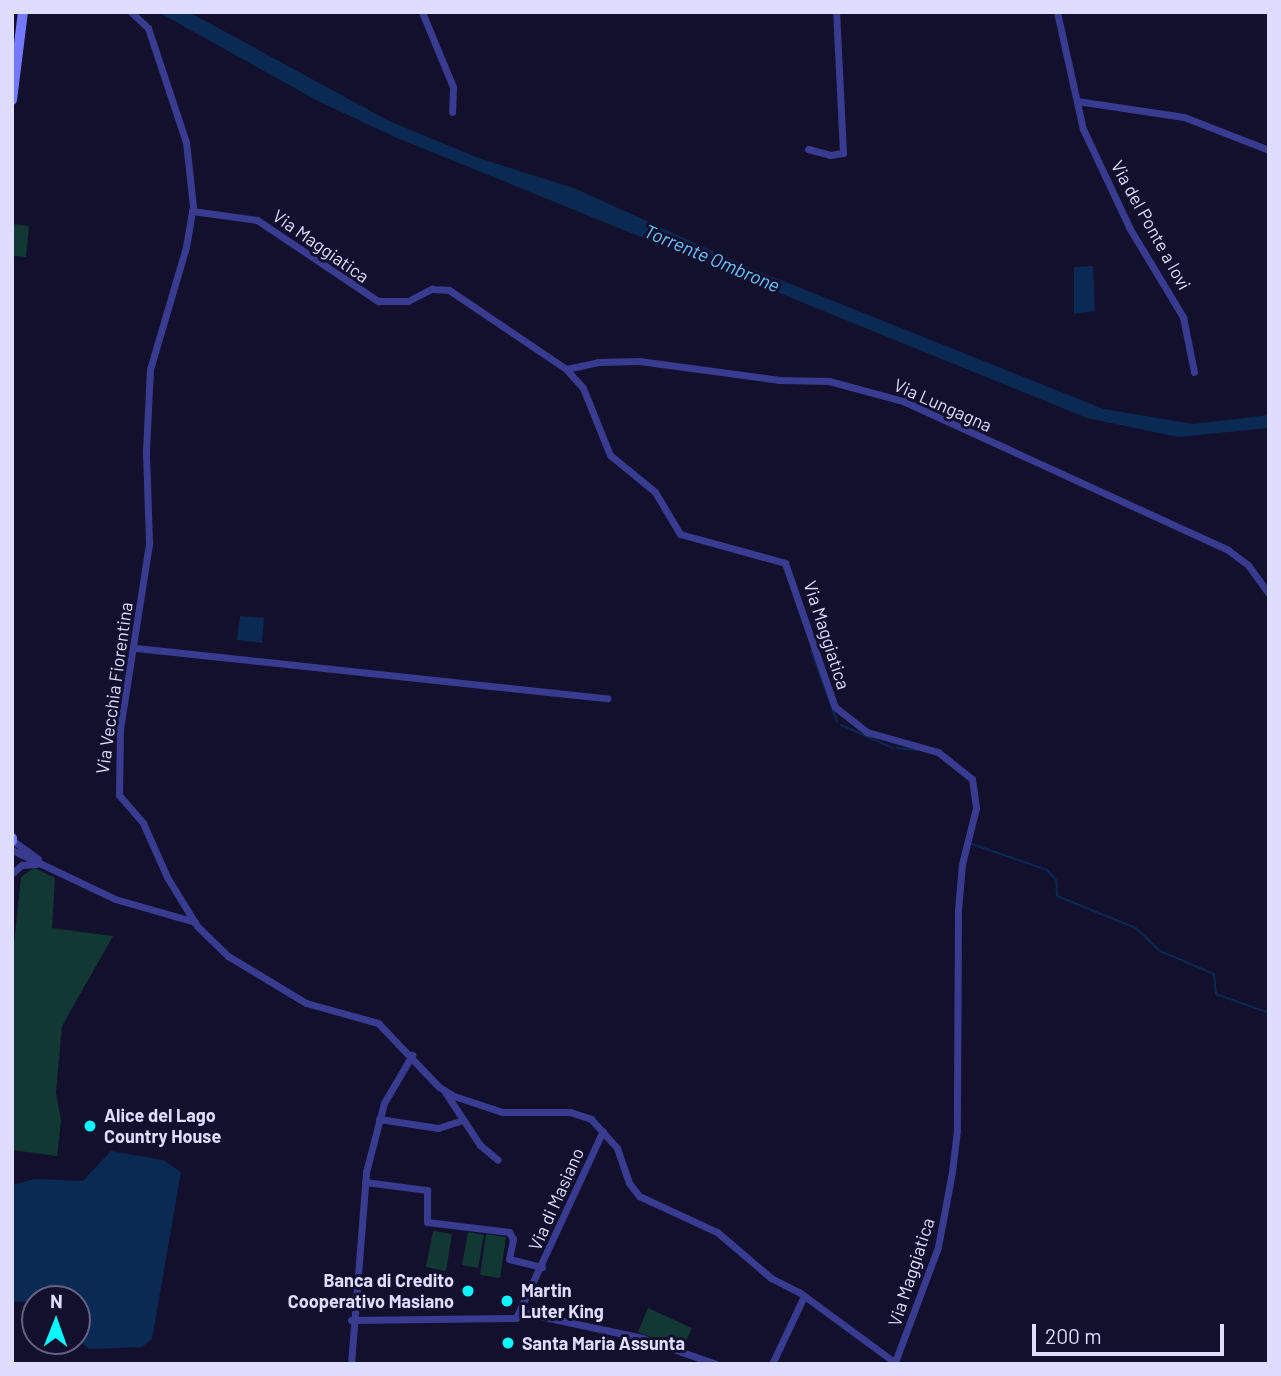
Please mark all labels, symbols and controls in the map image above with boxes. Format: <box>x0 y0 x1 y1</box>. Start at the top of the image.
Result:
street label: Via del Ponte a Iovi <box>1107 157 1195 293</box>
street label: Via Maggiatica <box>269 205 373 287</box>
water label: Torrente Ombrone <box>641 219 783 297</box>
street label: Via Lungagna <box>891 374 995 436</box>
street label: Via Maggiatica <box>799 578 855 692</box>
street label: Via Vecchia Fiorentina <box>91 601 137 775</box>
place label: Alice del Lago Country House <box>104 1105 221 1148</box>
marker: Alice del Lago Country House <box>82 1118 98 1134</box>
street label: Via di Masiano <box>524 1144 588 1254</box>
street label: Via Maggiatica <box>883 1215 939 1329</box>
place label: Banca di Credito Cooperativo Masiano <box>288 1270 454 1312</box>
place label: Martin Luter King <box>521 1280 604 1322</box>
marker: Banca di Credito Cooperativo Masiano <box>460 1283 476 1299</box>
north arrow <box>21 1285 91 1355</box>
text: N <box>50 1289 63 1312</box>
marker: Martin Luter King <box>499 1293 515 1309</box>
scale bar <box>1036 1310 1228 1354</box>
text: 200 m <box>1045 1323 1102 1348</box>
place label: Santa Maria Assunta <box>522 1332 685 1354</box>
marker: Santa Maria Assunta <box>500 1335 516 1351</box>

